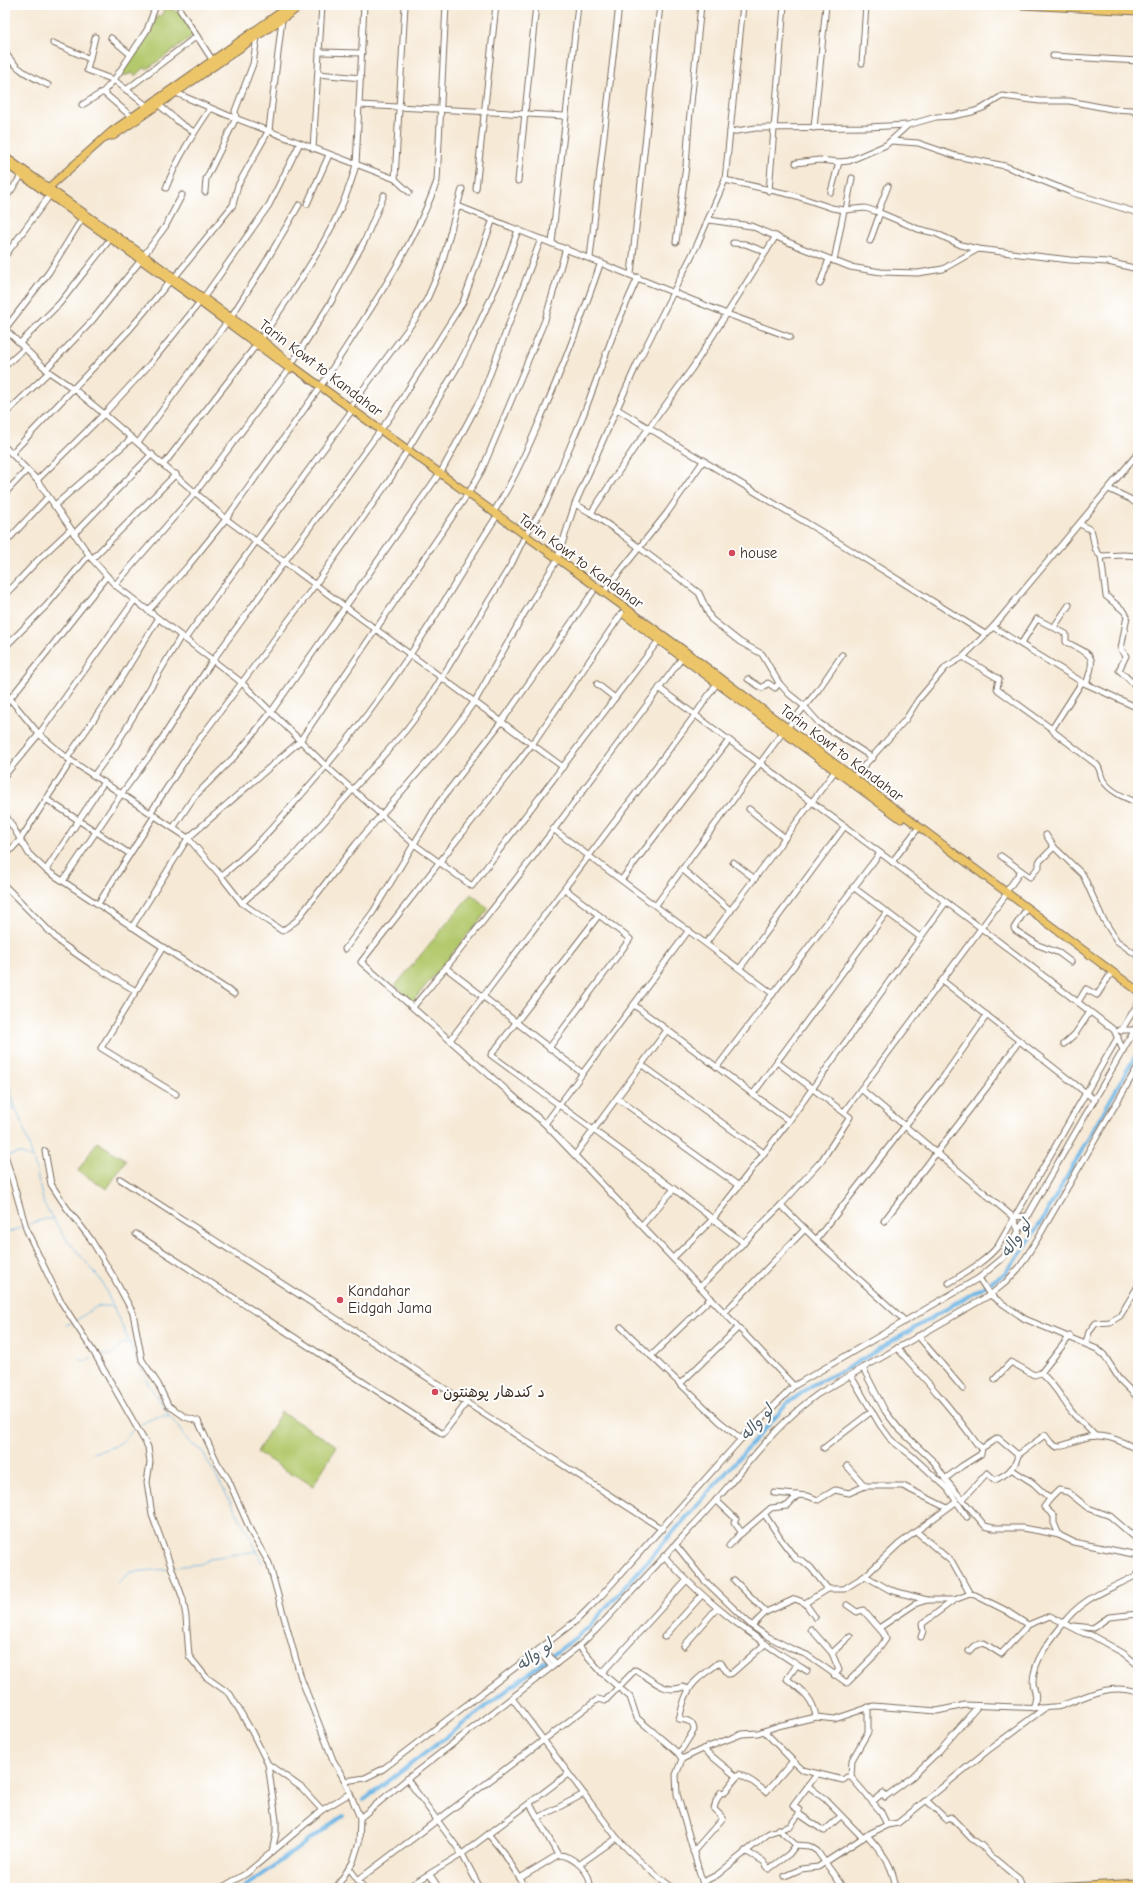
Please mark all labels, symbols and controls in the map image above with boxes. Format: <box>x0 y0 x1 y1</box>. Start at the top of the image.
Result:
street label: Tarin Kowt to Kandahar <box>256 316 386 420</box>
street label: Tarin Kowt to Kandahar <box>515 510 647 612</box>
place label: house <box>740 544 778 562</box>
marker: house <box>727 548 737 558</box>
street label: Tarin Kowt to Kandahar <box>777 701 907 805</box>
water label: لو واله <box>997 1214 1037 1261</box>
place label: Kandahar Eidgah Jama <box>348 1282 432 1317</box>
marker: Kandahar Eidgah Jama <box>335 1295 345 1305</box>
place label: د کندهار پوهنتون <box>443 1383 545 1402</box>
marker: د کندهار پوهنتون <box>430 1387 440 1397</box>
water label: لو واله <box>736 1399 780 1445</box>
water label: لو واله <box>513 1634 559 1675</box>

